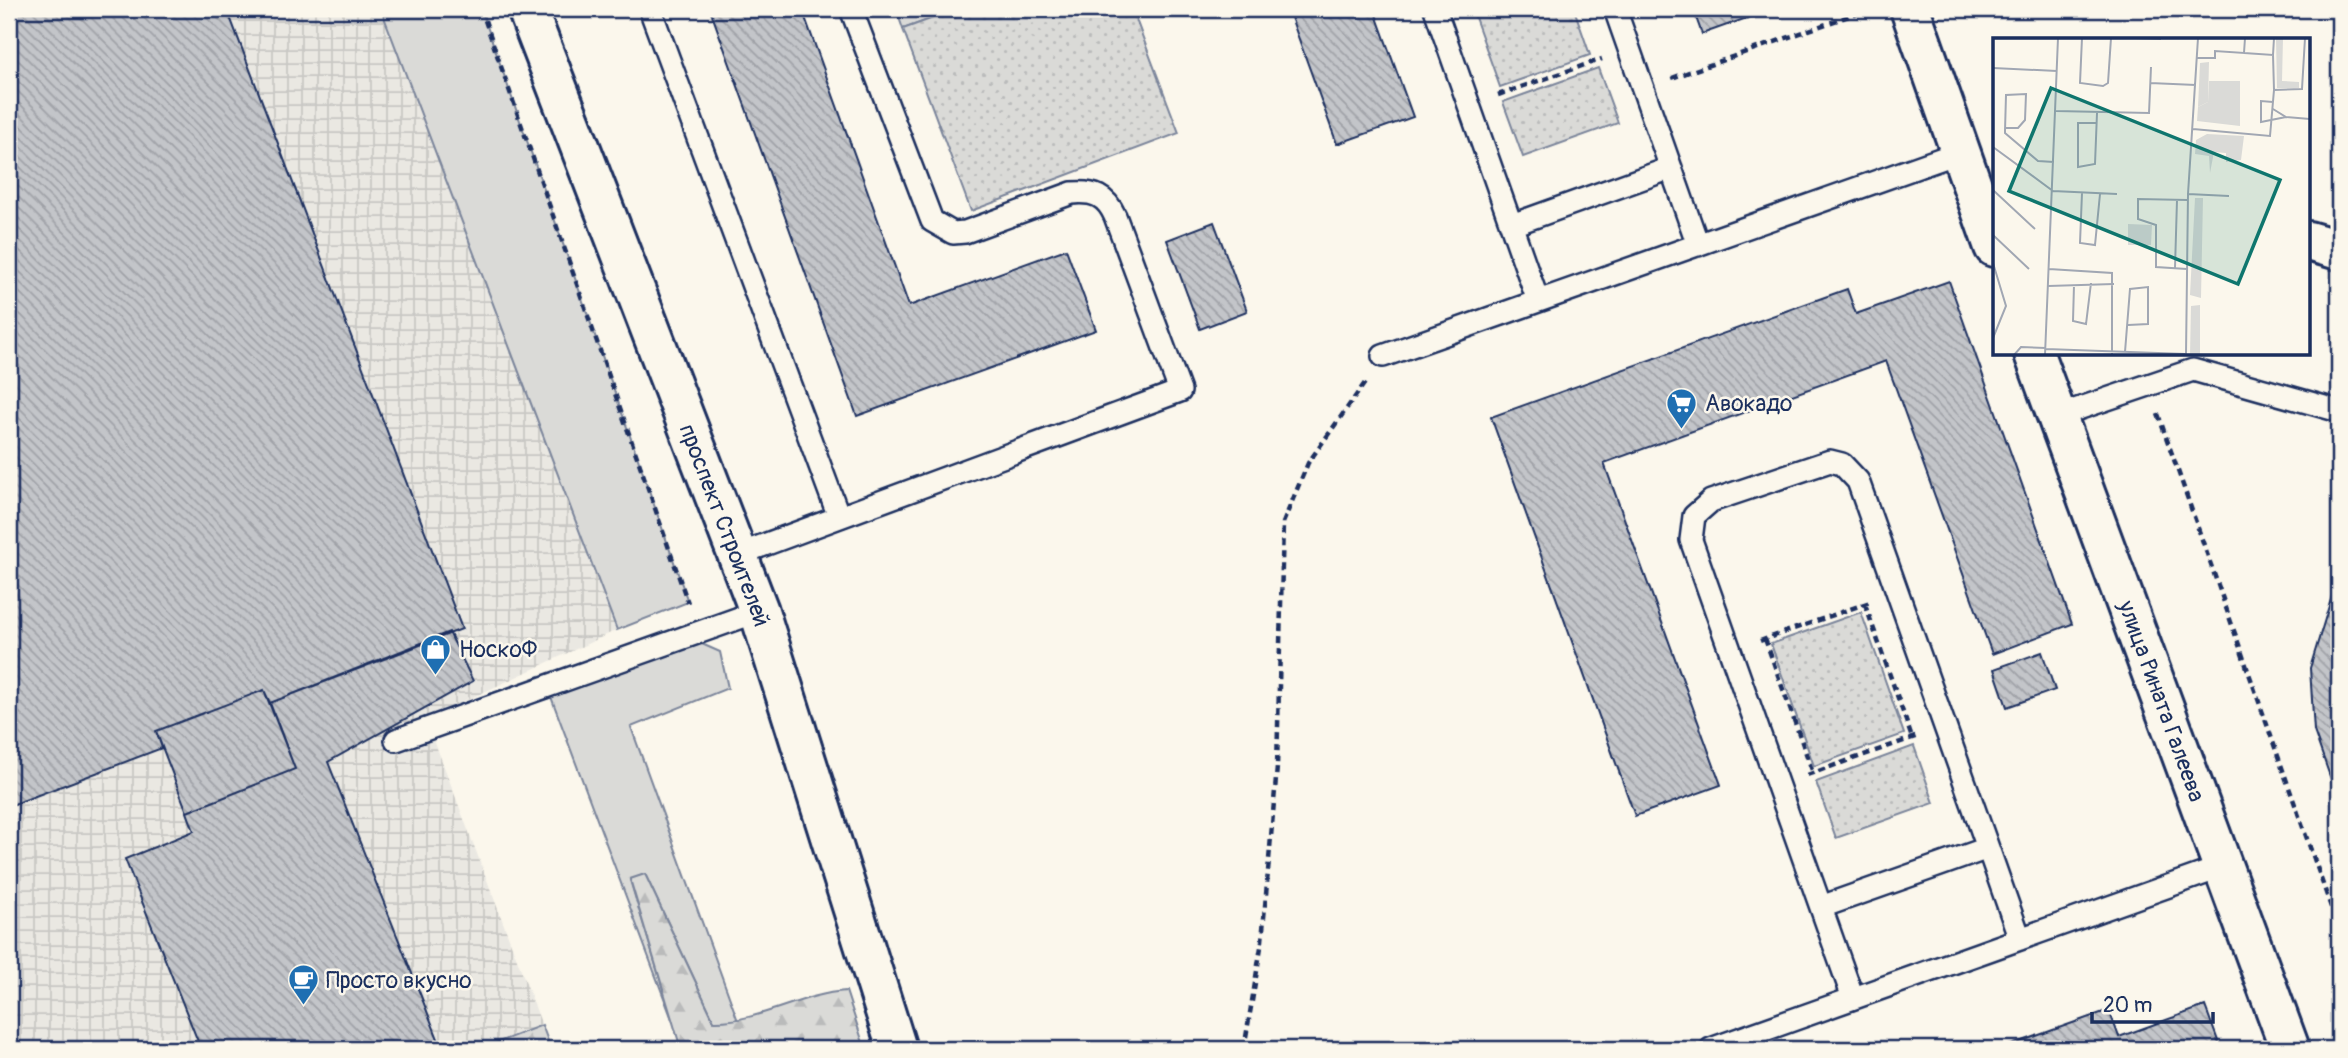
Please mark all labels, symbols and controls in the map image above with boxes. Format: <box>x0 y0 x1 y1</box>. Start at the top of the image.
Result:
inset map <box>1993 38 2310 355</box>
supermarket icon: Авокадо <box>1665 386 1699 430</box>
place label: Авокадо <box>1705 389 1792 418</box>
street label: проспект Строителей <box>673 420 777 631</box>
street label: улица Рината Галеева <box>2111 596 2211 806</box>
shop icon: НоскоФ <box>419 632 453 676</box>
place label: НоскоФ <box>459 635 538 664</box>
cafe icon: Просто вкусно <box>286 963 320 1007</box>
place label: Просто вкусно <box>326 966 472 995</box>
scale bar <box>2092 981 2213 1025</box>
text: 20 m <box>2103 992 2152 1019</box>

